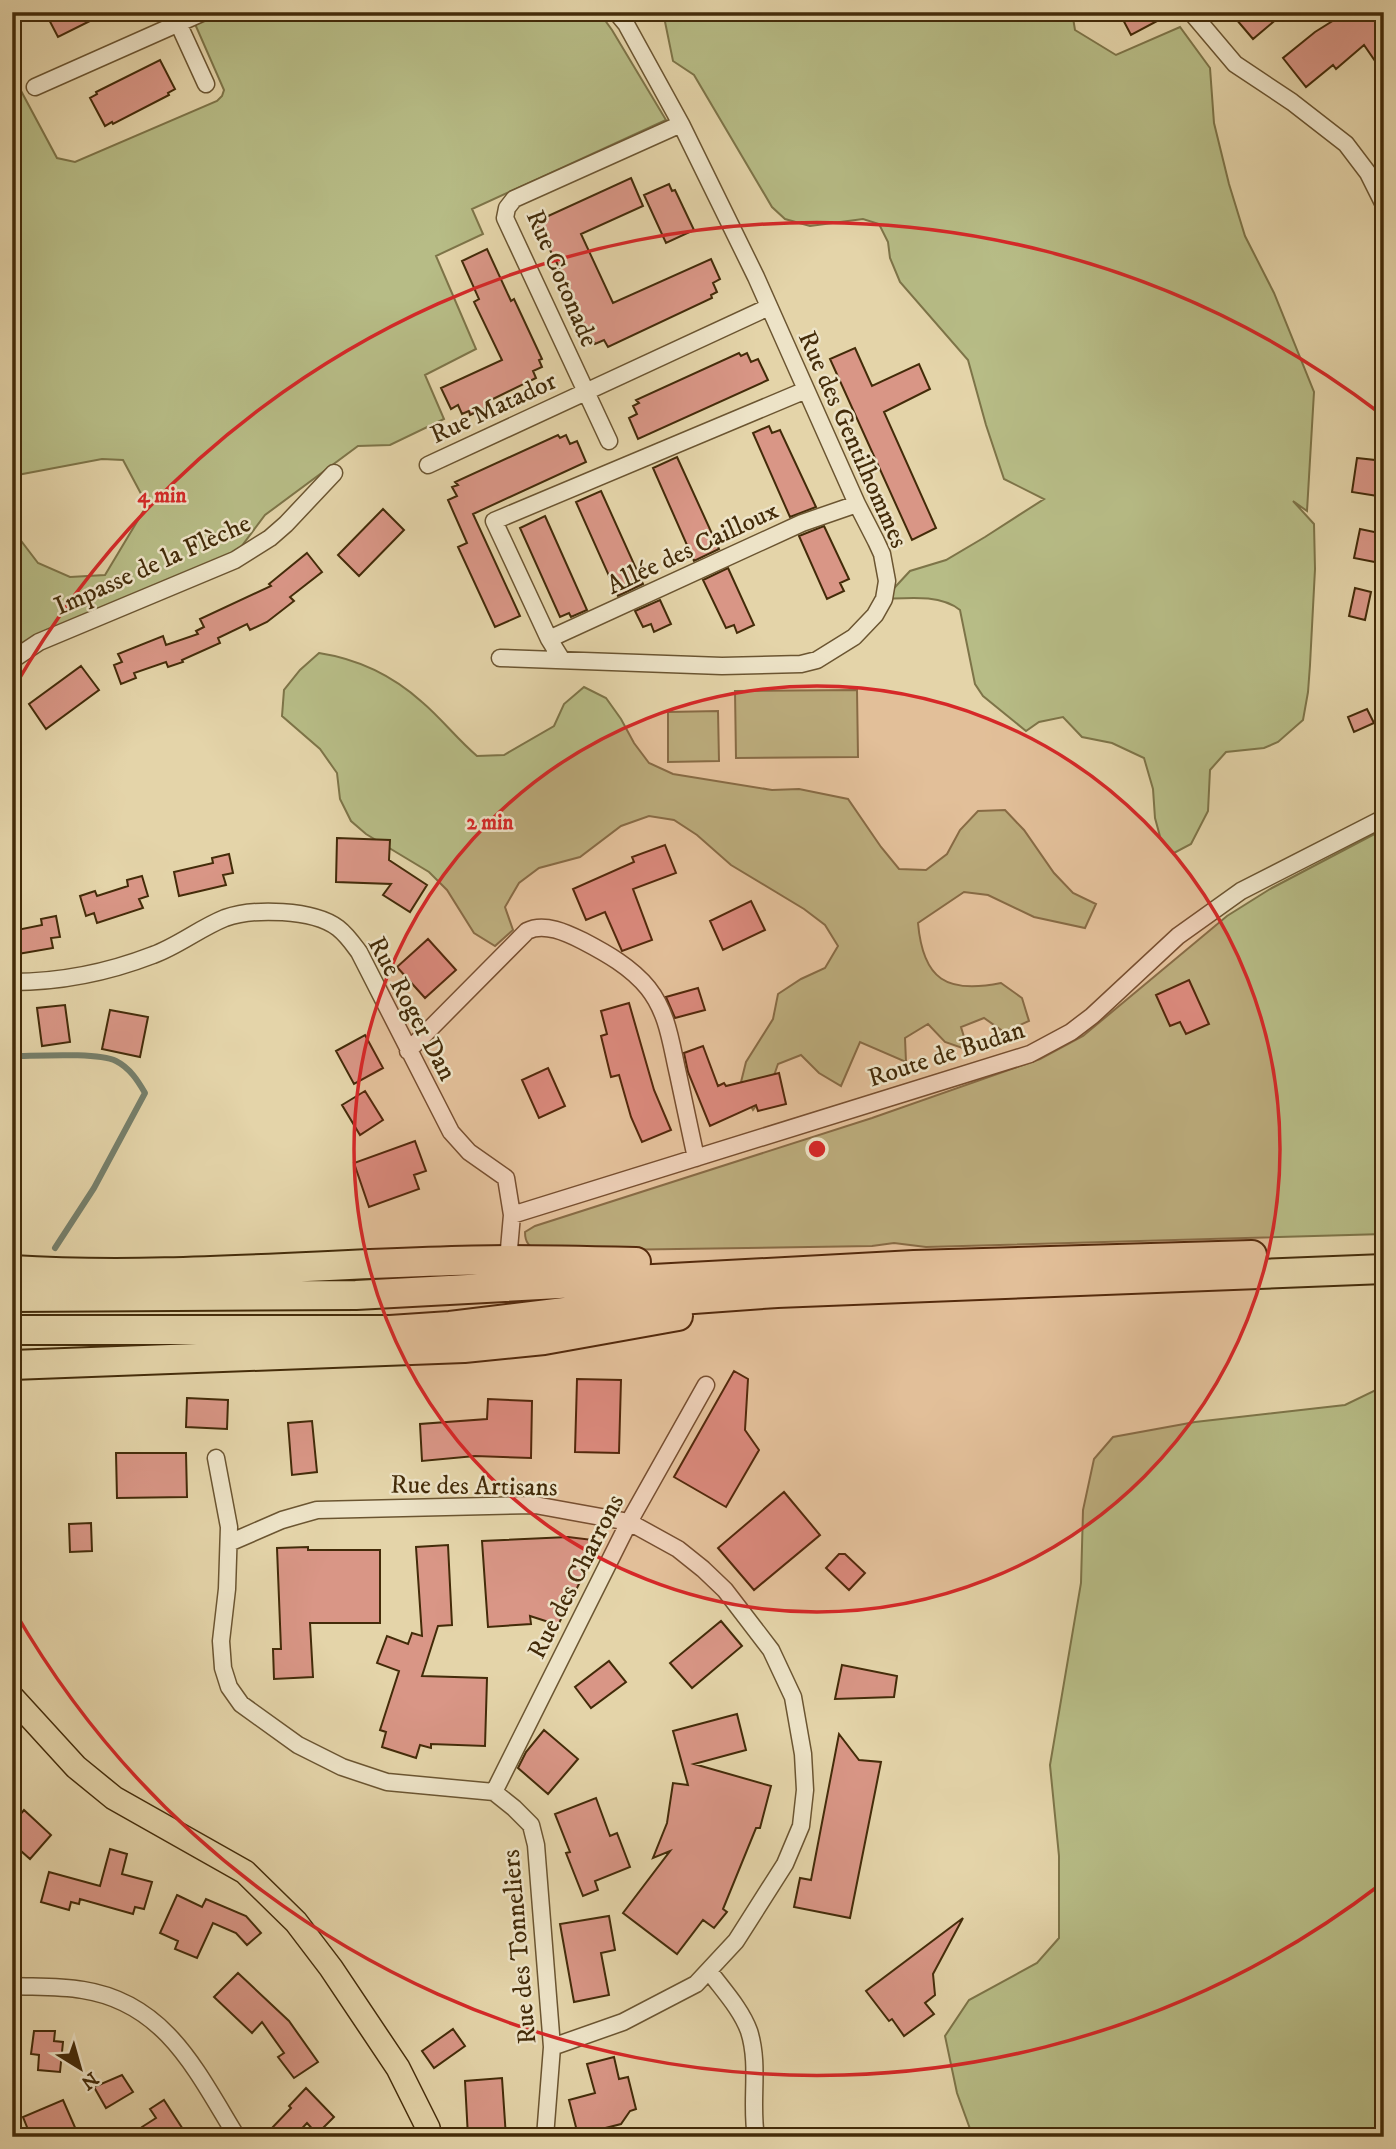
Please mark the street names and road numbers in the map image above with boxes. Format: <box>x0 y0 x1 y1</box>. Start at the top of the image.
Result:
street label: Rue Cotonade <box>518 205 605 352</box>
street label: Rue des Gentilhommes <box>790 326 915 553</box>
street label: Rue Matador <box>425 365 562 452</box>
street label: Allée des Cailloux <box>601 494 784 603</box>
street label: Impasse de la Flèche <box>49 507 256 624</box>
street label: Rue Roger Dan <box>360 931 464 1087</box>
street label: Route de Budan <box>864 1013 1029 1095</box>
street label: Rue des Artisans <box>390 1469 558 1504</box>
street label: Rue des Charrons <box>521 1489 632 1665</box>
street label: Rue des Tonneliers <box>495 1848 544 2046</box>

